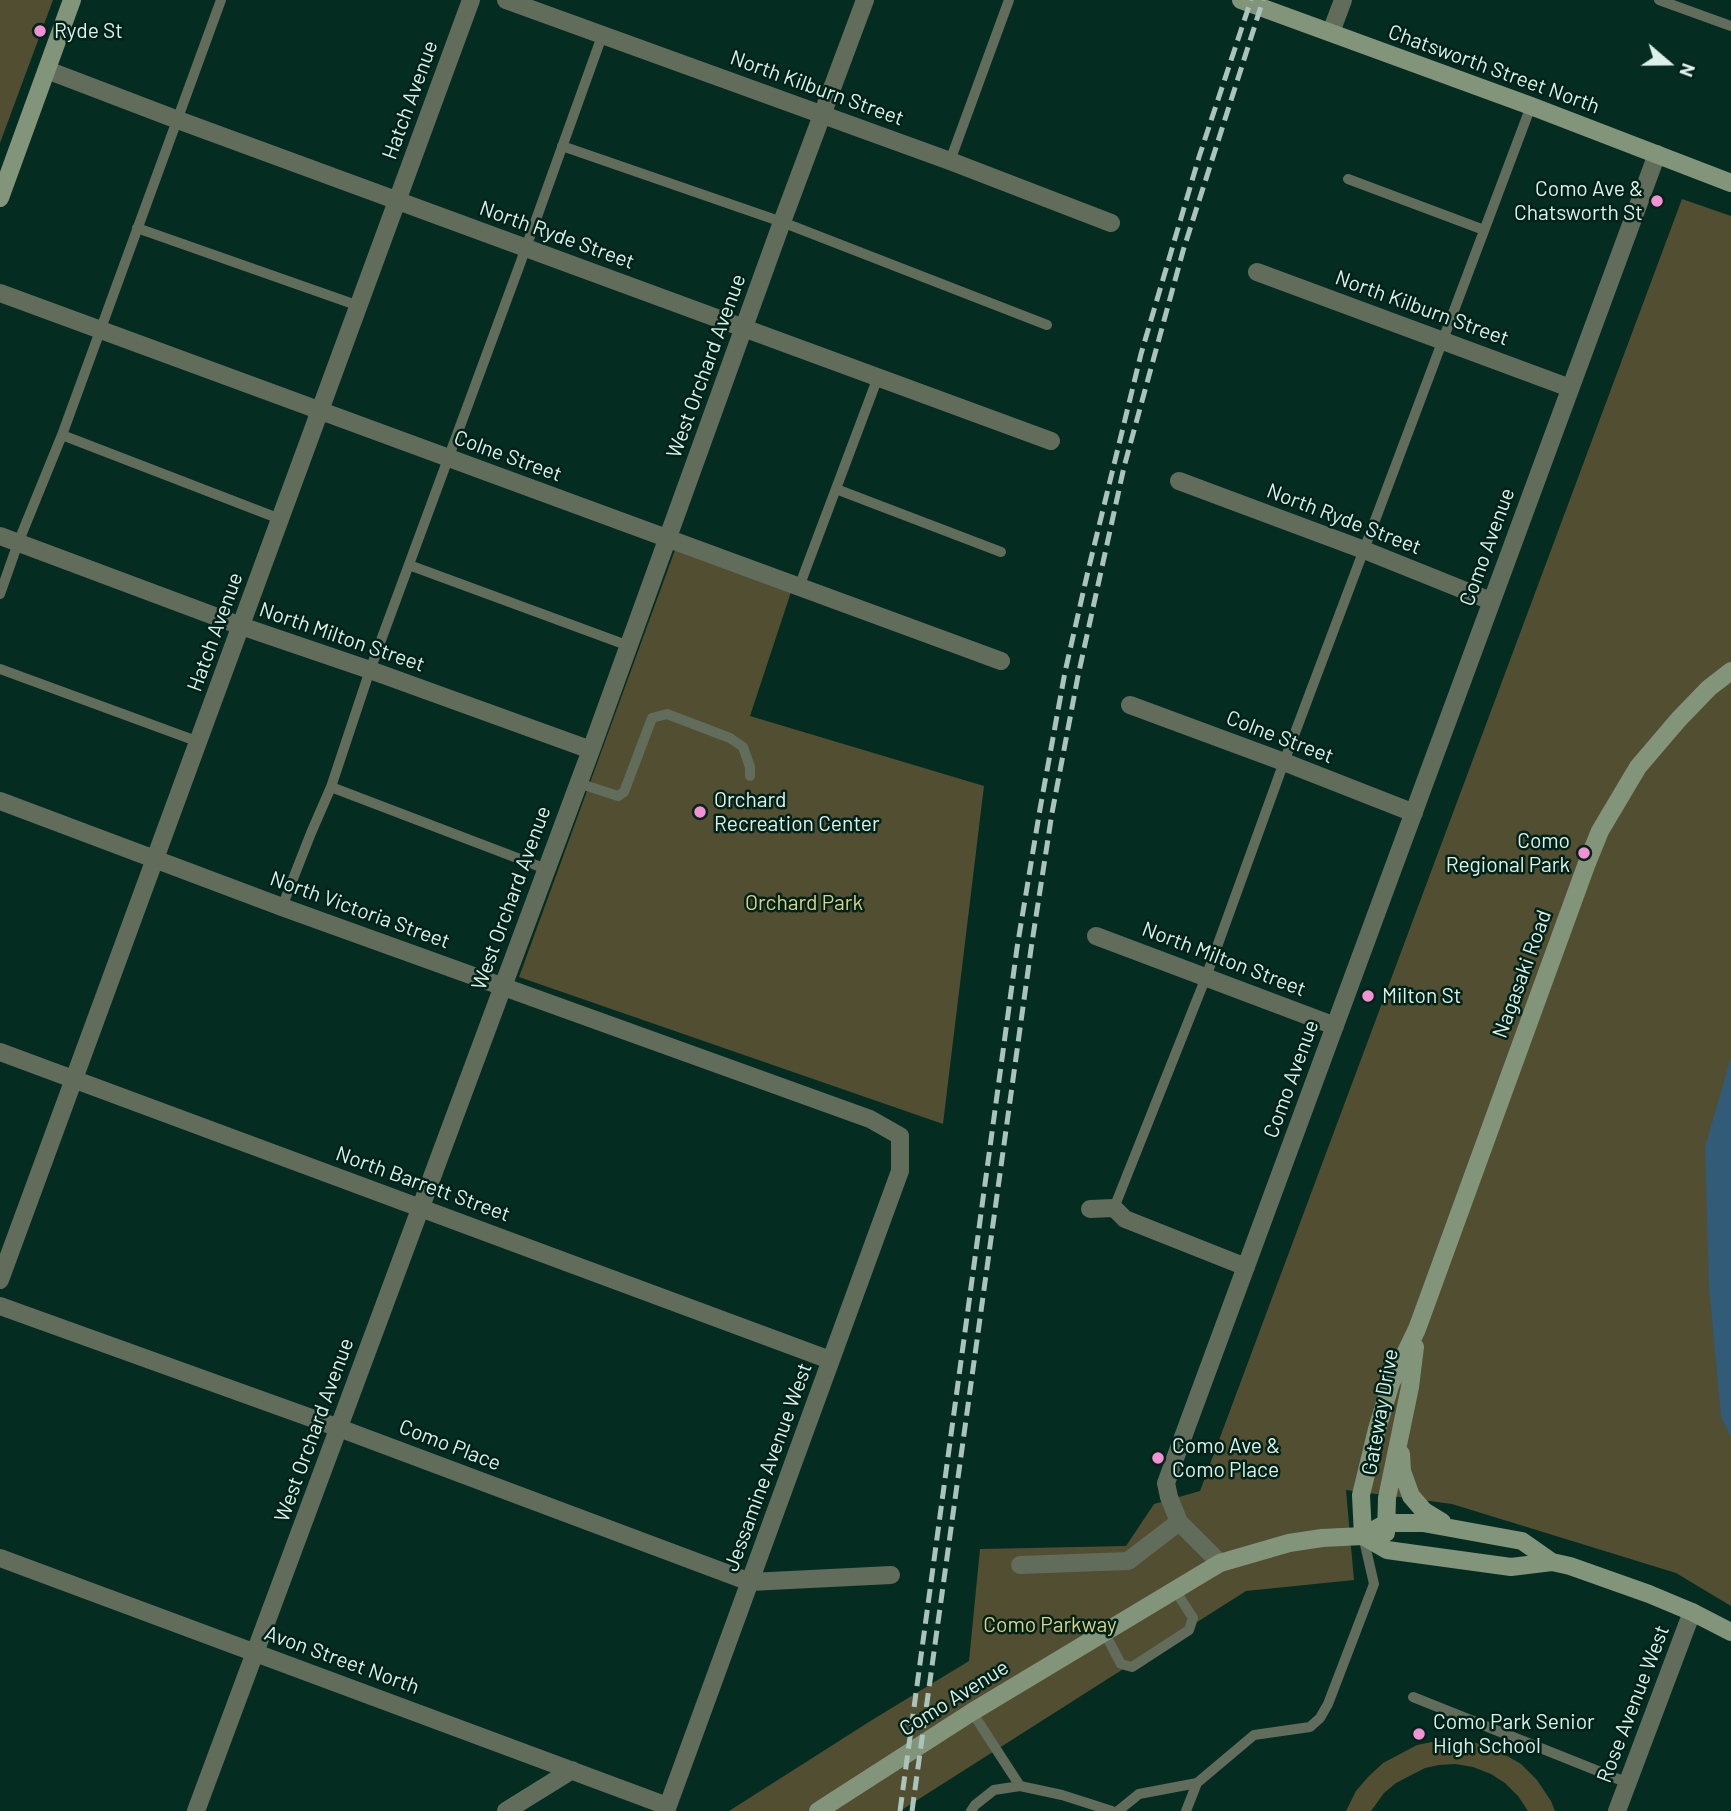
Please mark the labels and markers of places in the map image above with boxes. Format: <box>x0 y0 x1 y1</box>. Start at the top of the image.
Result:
place label: Ryde St <box>54 18 123 44</box>
marker: Ryde St <box>32 23 48 39</box>
place label: Como Ave & Chatsworth St <box>1514 176 1643 226</box>
marker: Como Ave & Chatsworth St <box>1649 193 1665 209</box>
place label: Orchard Recreation Center <box>714 787 880 837</box>
marker: Orchard Recreation Center <box>692 804 708 820</box>
place label: Como Regional Park <box>1446 828 1570 878</box>
marker: Como Regional Park <box>1576 845 1592 861</box>
place label: Milton St <box>1382 983 1461 1009</box>
marker: Milton St <box>1360 988 1376 1004</box>
place label: Como Ave & Como Place <box>1172 1433 1280 1483</box>
marker: Como Ave & Como Place <box>1150 1450 1166 1466</box>
place label: Como Park Senior High School <box>1433 1709 1595 1759</box>
marker: Como Park Senior High School <box>1411 1726 1427 1742</box>

